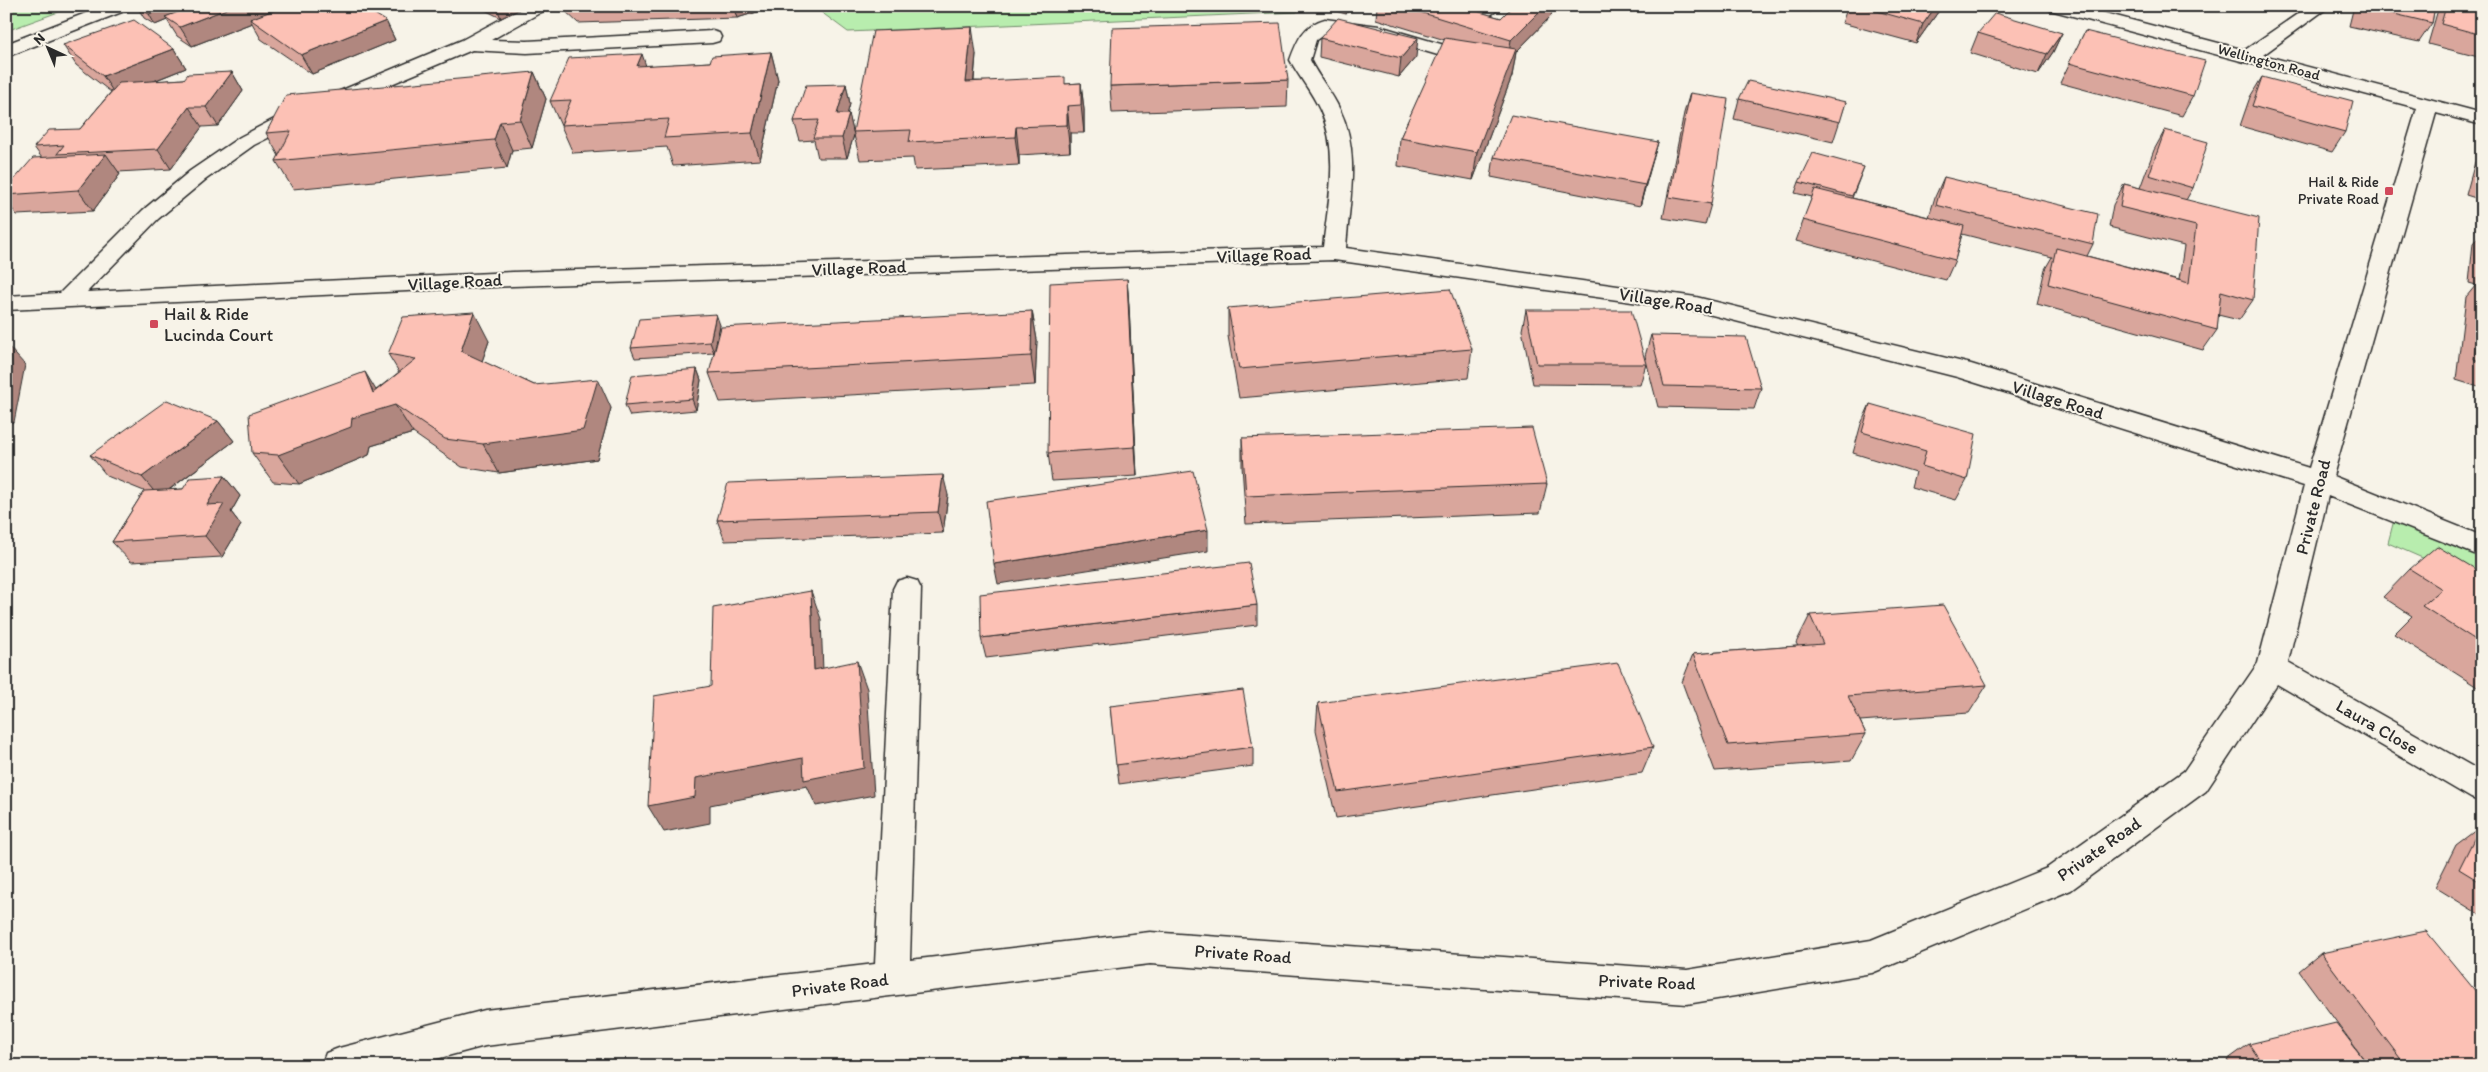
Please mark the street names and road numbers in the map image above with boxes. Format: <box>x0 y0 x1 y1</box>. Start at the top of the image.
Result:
street label: Wellington Road <box>2216 40 2323 85</box>
street label: Village Road <box>1216 242 1312 268</box>
street label: Village Road <box>811 255 907 281</box>
street label: Village Road <box>407 269 503 295</box>
street label: Village Road <box>1617 283 1715 319</box>
street label: Village Road <box>2009 376 2107 424</box>
street label: Private Road <box>2291 457 2335 557</box>
street label: Laura Close <box>2332 695 2422 759</box>
street label: Private Road <box>2053 812 2145 886</box>
street label: Private Road <box>1194 940 1292 968</box>
street label: Private Road <box>790 968 890 1002</box>
street label: Private Road <box>1598 969 1696 995</box>

